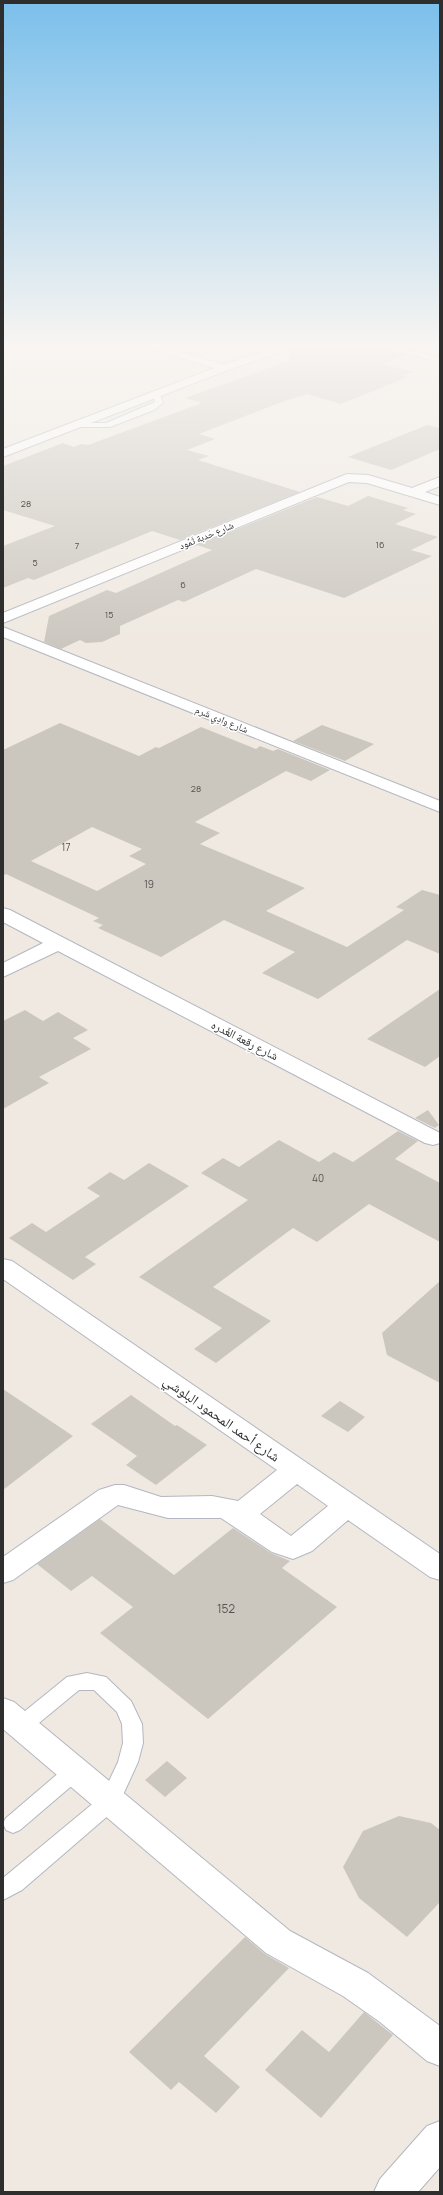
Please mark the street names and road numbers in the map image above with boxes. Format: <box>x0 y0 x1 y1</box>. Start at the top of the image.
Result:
street label: شارع حَدبة ثَمُود <box>177 518 236 552</box>
street label: شارع وادِي شَرم <box>193 702 251 738</box>
street label: شارع رِقعة الغَدره <box>208 1016 282 1065</box>
street label: شارع أحمد المحمود البلوشي <box>158 1371 284 1468</box>

